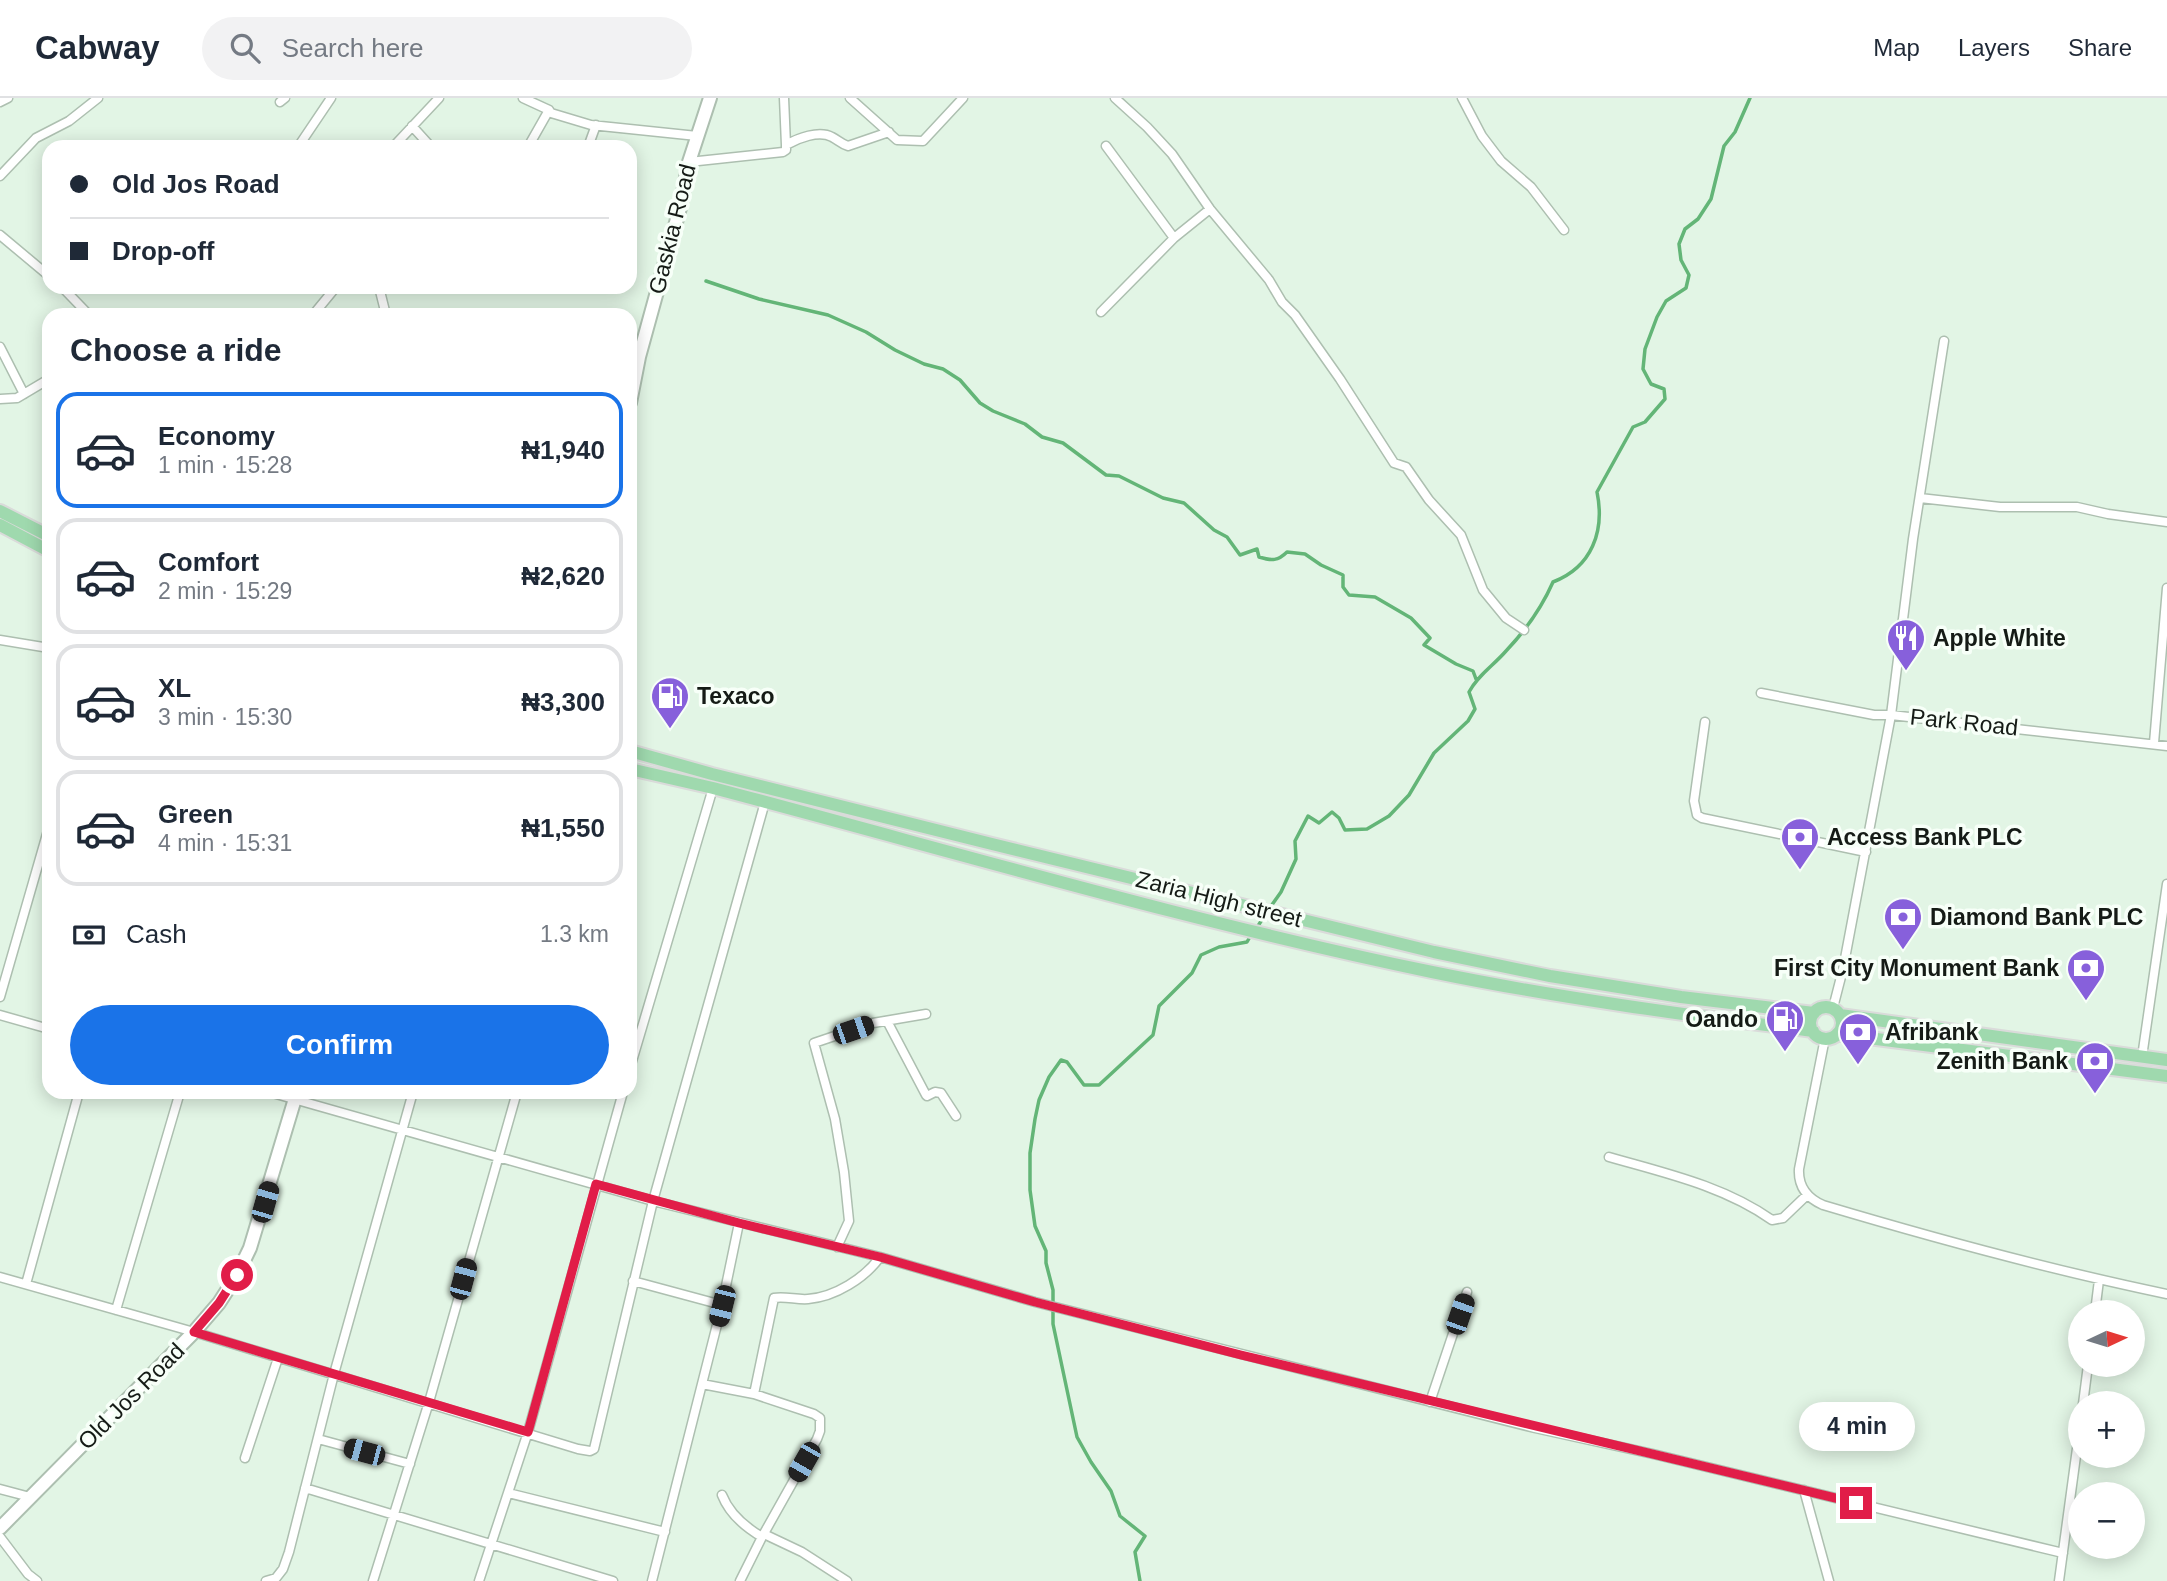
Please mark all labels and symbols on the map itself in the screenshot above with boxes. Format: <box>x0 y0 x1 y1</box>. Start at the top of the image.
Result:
street label: Gaskia Road <box>643 161 701 297</box>
restaurant icon: Apple White <box>1885 617 1927 672</box>
place label: Apple White <box>1933 625 2066 651</box>
fuel station icon: Texaco <box>649 675 691 730</box>
place label: Texaco <box>697 683 775 709</box>
street label: Park Road <box>1909 703 2019 741</box>
bank icon: Access Bank PLC <box>1779 816 1821 871</box>
place label: Access Bank PLC <box>1827 824 2023 850</box>
street label: Zaria High street <box>1133 866 1305 932</box>
bank icon: Diamond Bank PLC <box>1882 896 1924 951</box>
place label: Diamond Bank PLC <box>1930 904 2143 930</box>
bank icon: First City Monument Bank <box>2065 947 2107 1002</box>
place label: First City Monument Bank <box>1774 955 2059 981</box>
fuel station icon: Oando <box>1764 998 1806 1053</box>
place label: Oando <box>1685 1006 1758 1032</box>
bank icon: Afribank <box>1837 1011 1879 1066</box>
car <box>830 1013 877 1047</box>
place label: Afribank <box>1885 1019 1979 1045</box>
bank icon: Zenith Bank <box>2074 1040 2116 1095</box>
place label: Zenith Bank <box>1936 1048 2068 1074</box>
car <box>250 1179 281 1225</box>
car <box>448 1256 479 1302</box>
route start <box>221 1259 253 1291</box>
car <box>707 1283 738 1329</box>
car <box>1444 1291 1477 1337</box>
north arrow <box>2068 1300 2146 1377</box>
street label: Old Jos Road <box>73 1338 189 1454</box>
callout: 4 min <box>1798 1402 1914 1450</box>
car <box>341 1436 388 1468</box>
car <box>785 1439 824 1485</box>
route end <box>1840 1487 1872 1519</box>

